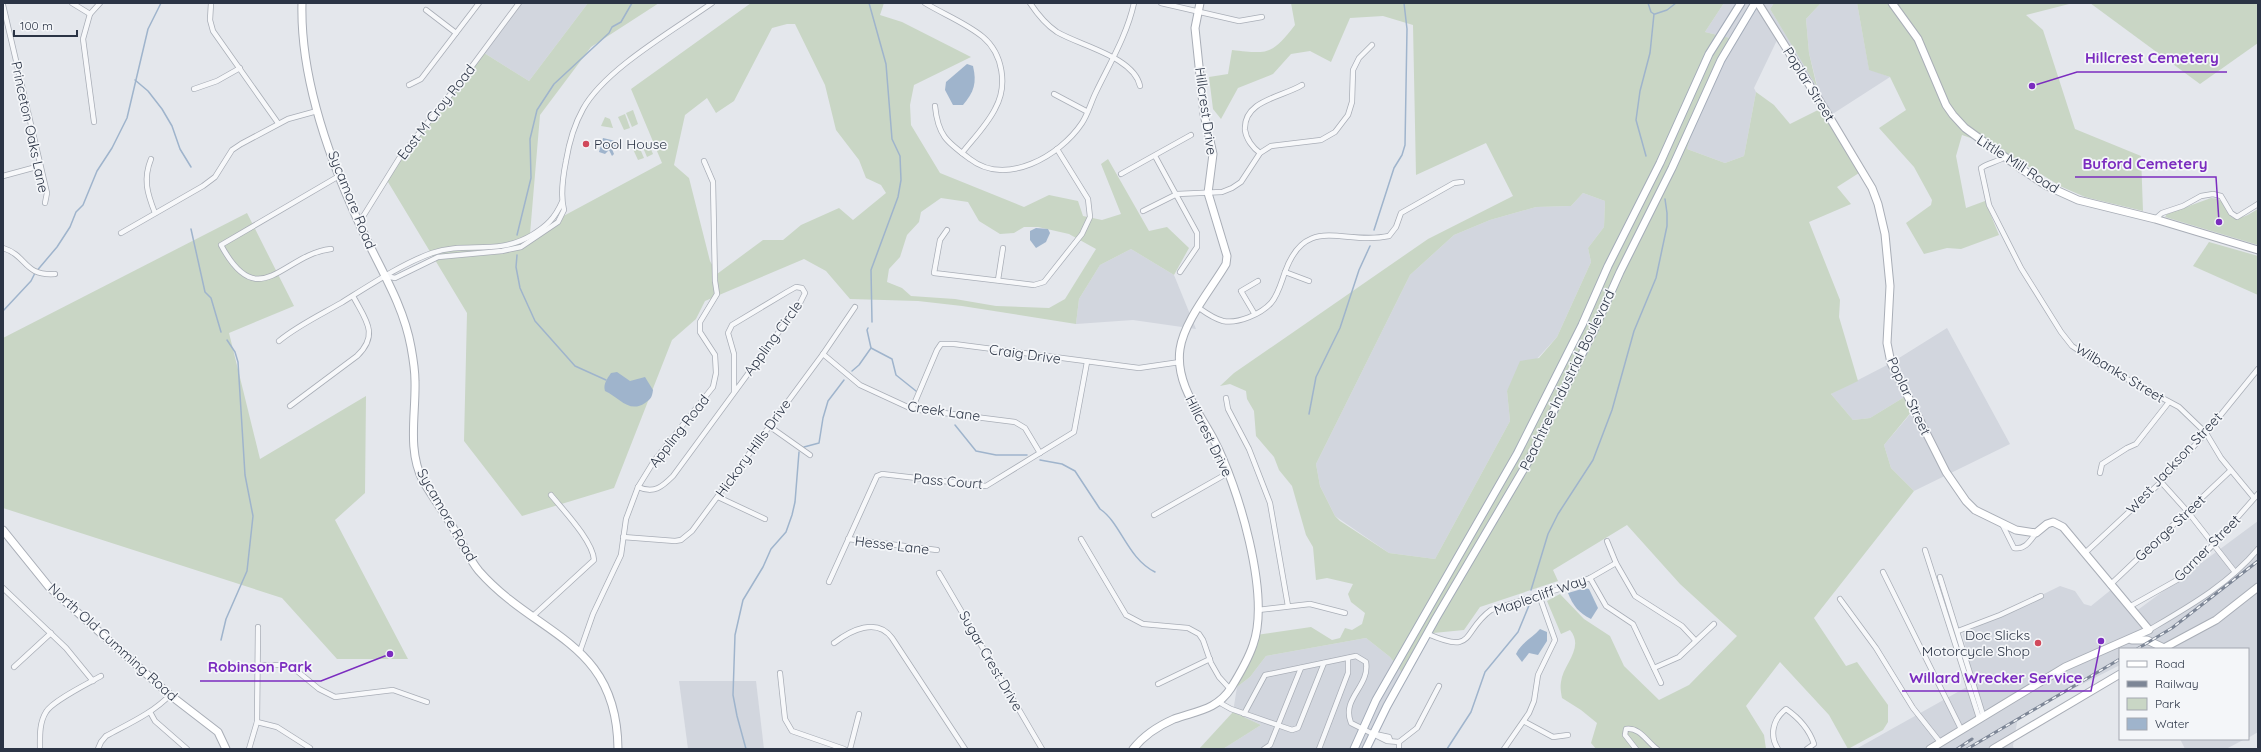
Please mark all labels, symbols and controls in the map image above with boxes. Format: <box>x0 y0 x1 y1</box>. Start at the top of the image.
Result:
scale bar <box>14 12 77 38</box>
text: 100 m <box>20 18 53 33</box>
street label: Poplar Street <box>1779 43 1839 125</box>
callout: Hillcrest Cemetery <box>2077 45 2227 72</box>
text: Hillcrest Cemetery <box>2085 48 2219 67</box>
street label: Princeton Oaks Lane <box>7 60 53 194</box>
street label: East M Croy Road <box>393 61 479 163</box>
street label: Hillcrest Drive <box>1191 66 1221 156</box>
street label: Little Mill Road <box>1974 131 2062 197</box>
place label: Pool House <box>594 135 667 153</box>
marker: Pool House <box>581 139 591 149</box>
street label: Sycamore Road <box>324 148 380 252</box>
callout: Buford Cemetery <box>2075 150 2216 177</box>
text: Buford Cemetery <box>2082 154 2208 173</box>
street label: Peachtree Industrial Boulevard <box>1515 287 1619 473</box>
street label: Appling Circle <box>740 297 806 379</box>
street label: Wilbanks Street <box>2072 339 2168 407</box>
street label: Craig Drive <box>988 340 1062 368</box>
street label: Poplar Street <box>1883 354 1935 438</box>
street label: Appling Road <box>645 391 713 471</box>
street label: Hillcrest Drive <box>1182 392 1237 480</box>
street label: Hickory Hills Drive <box>711 395 795 501</box>
street label: Creek Lane <box>906 397 982 425</box>
street label: West Jackson Street <box>2122 408 2226 518</box>
street label: Sycamore Road <box>413 465 481 565</box>
street label: Pass Court <box>913 469 984 493</box>
street label: George Street <box>2131 491 2209 565</box>
street label: Garner Street <box>2170 511 2244 585</box>
street label: Hesse Lane <box>854 532 930 559</box>
street label: Maplecliff Way <box>1491 571 1589 619</box>
street label: North Old Cumming Road <box>45 579 181 705</box>
street label: Sugar Crest Drive <box>955 608 1027 715</box>
place label: Doc Slicks Motorcycle Shop <box>1922 626 2030 660</box>
marker: Doc Slicks Motorcycle Shop <box>2033 638 2043 648</box>
legend <box>2119 648 2249 740</box>
callout: Robinson Park <box>200 654 321 681</box>
text: Road <box>2155 656 2185 671</box>
text: Robinson Park <box>208 657 312 676</box>
callout: Willard Wrecker Service <box>1902 664 2091 691</box>
text: Willard Wrecker Service <box>1909 668 2083 687</box>
text: Railway <box>2155 676 2199 691</box>
text: Park <box>2155 696 2180 711</box>
text: Water <box>2155 716 2190 731</box>

